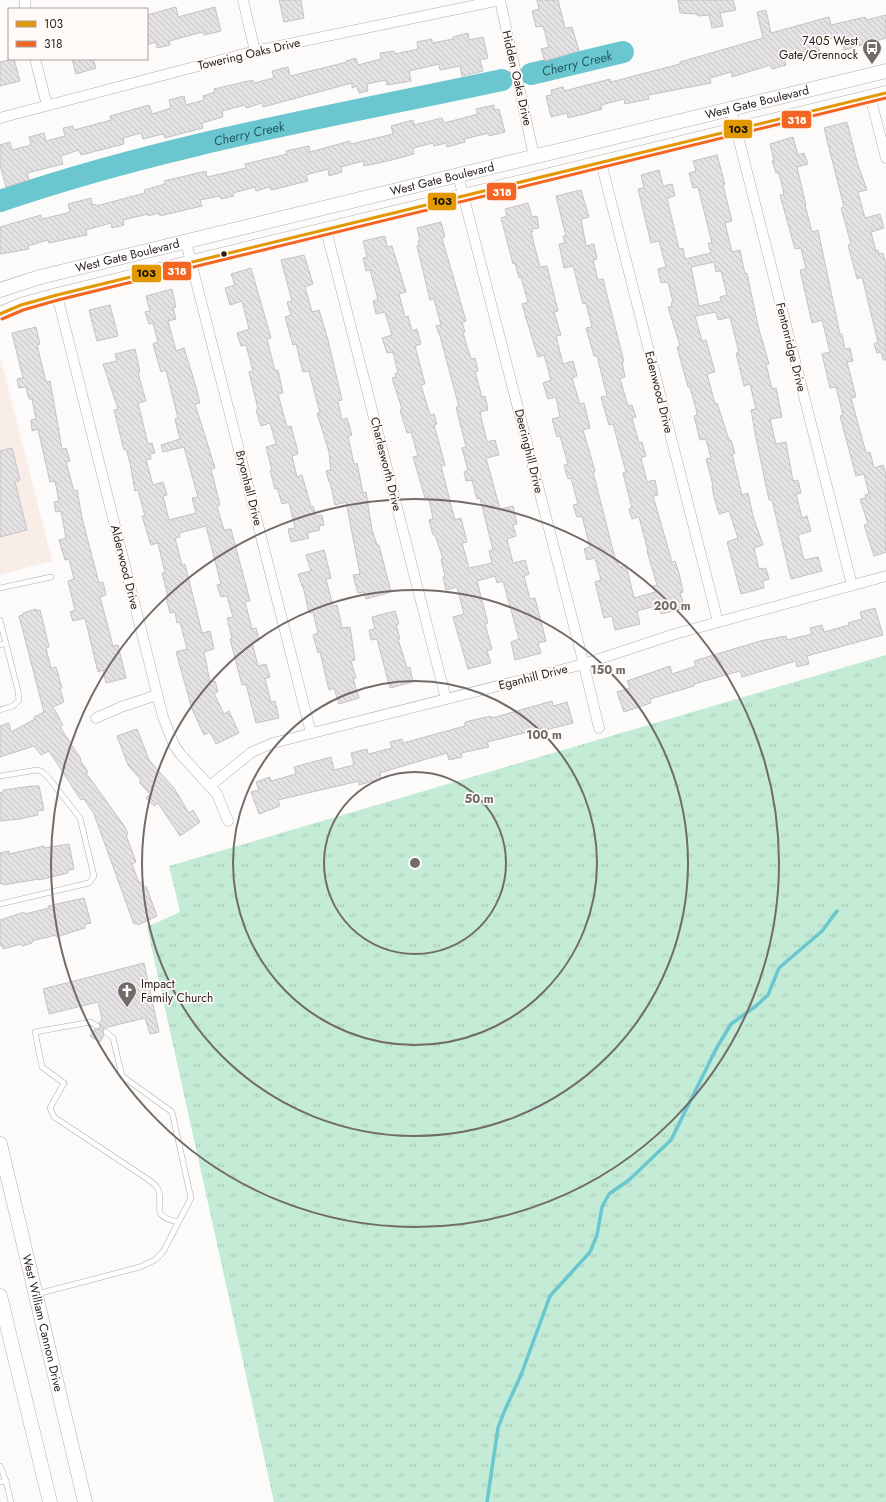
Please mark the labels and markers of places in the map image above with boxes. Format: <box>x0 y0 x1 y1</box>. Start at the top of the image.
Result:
place label: 7405 West Gate/Grennock <box>779 32 859 64</box>
bus stop icon: 7405 West Gate/Grennock <box>861 37 883 65</box>
unlabelled marker <box>219 249 229 259</box>
centre of rings <box>408 856 422 870</box>
place label: Impact Family Church <box>141 975 213 1007</box>
church icon: Impact Family Church <box>116 980 138 1008</box>

